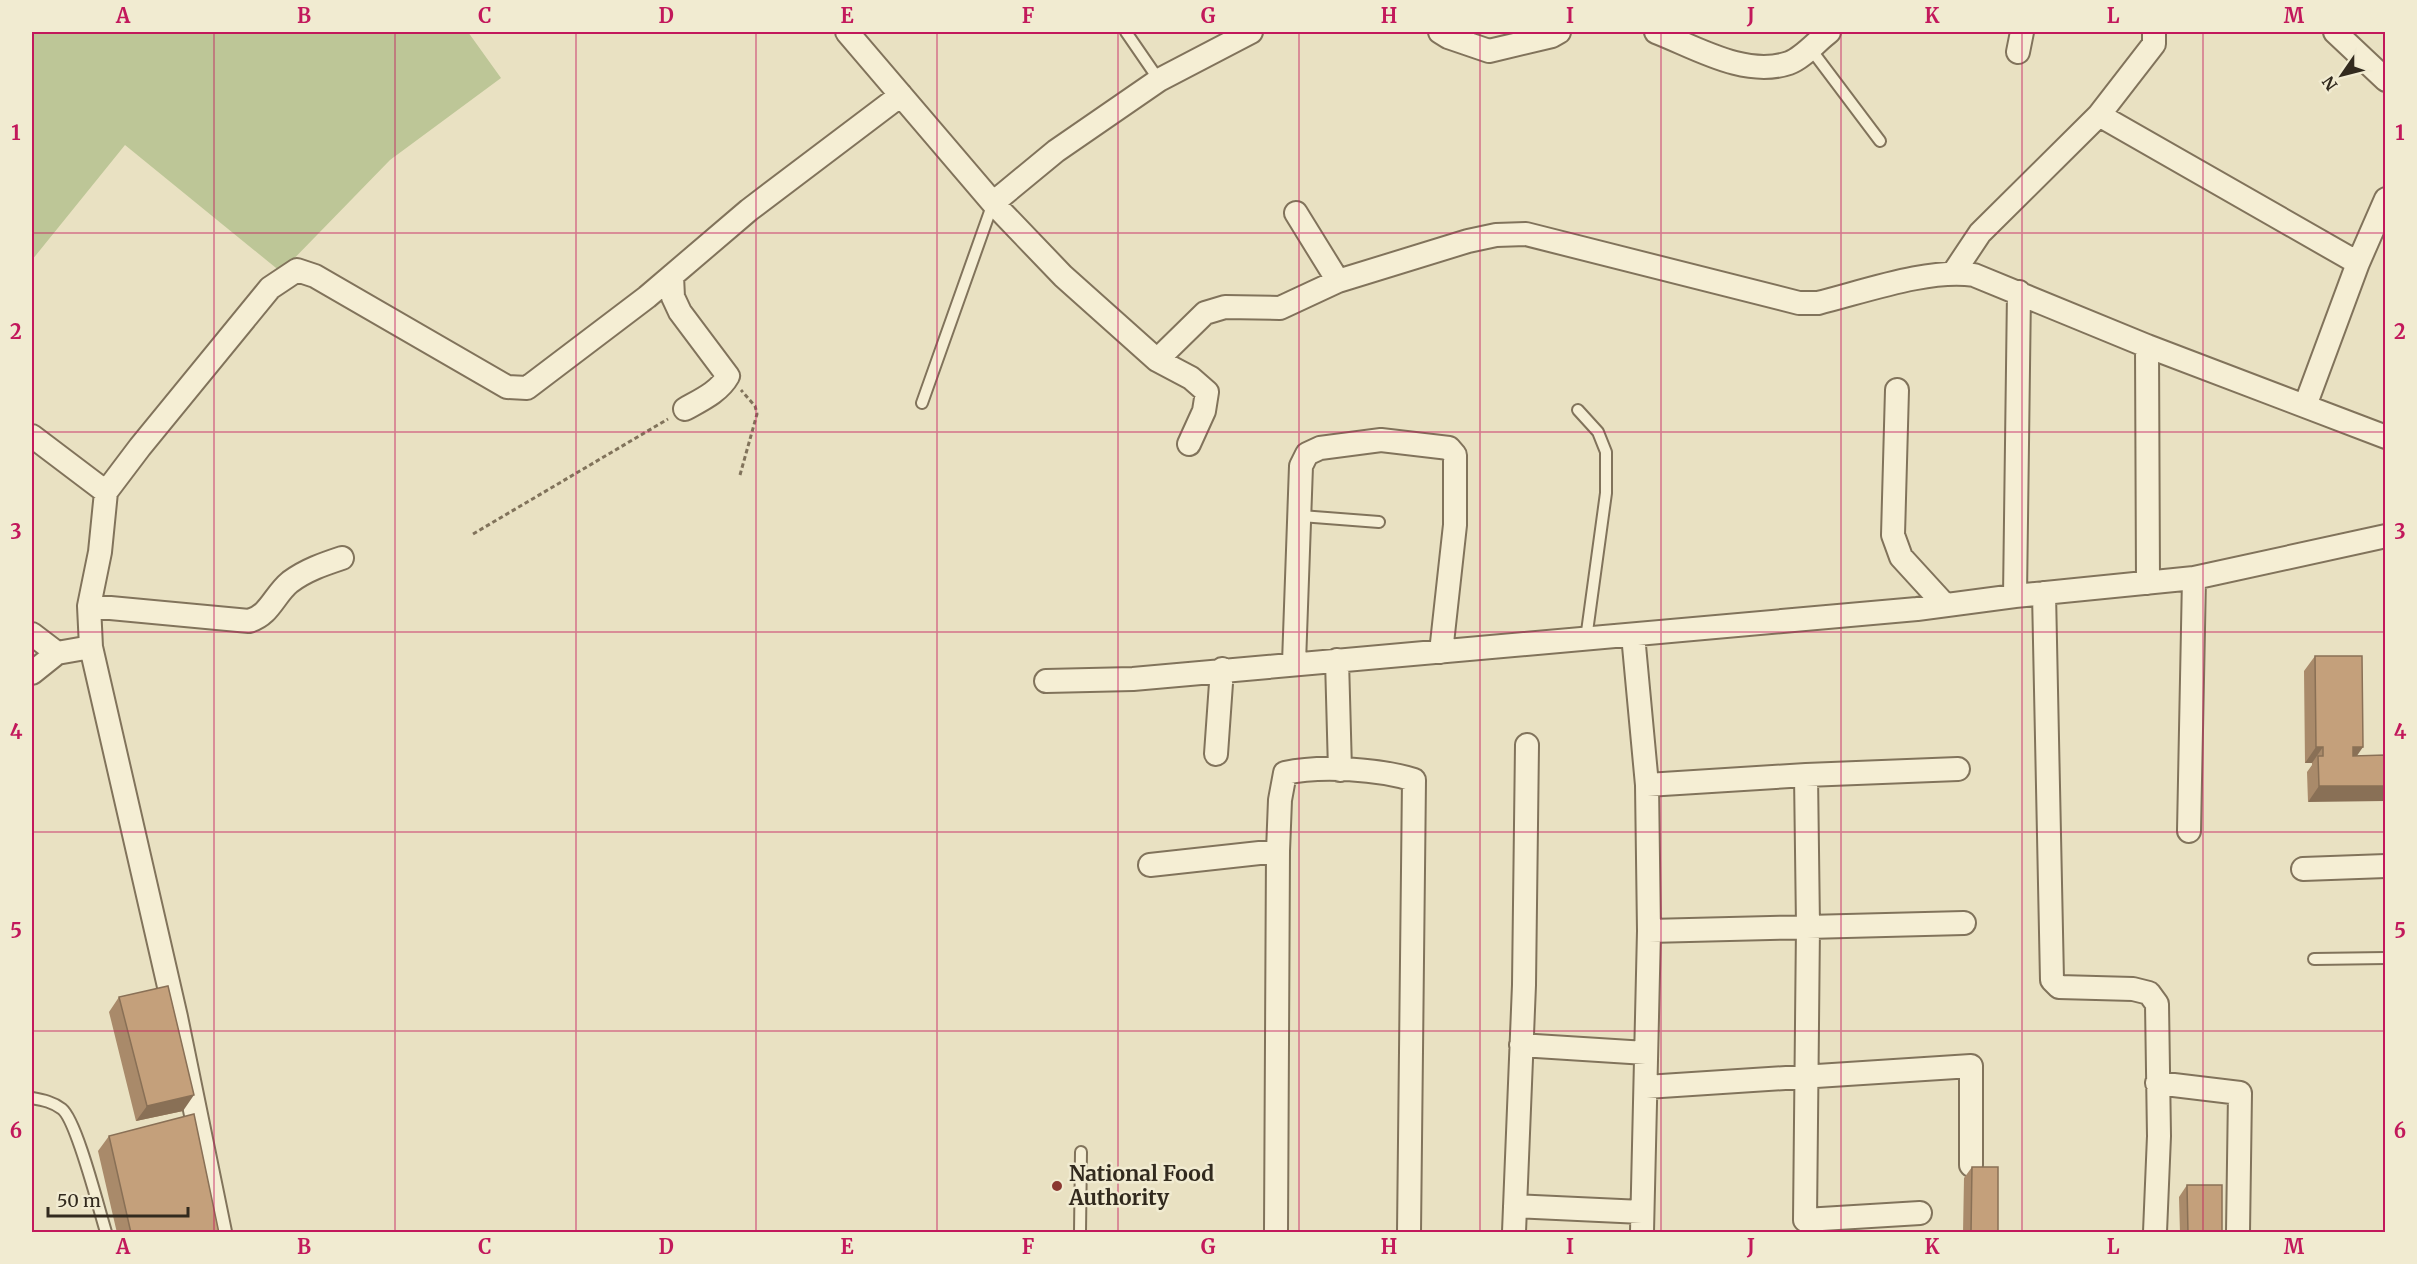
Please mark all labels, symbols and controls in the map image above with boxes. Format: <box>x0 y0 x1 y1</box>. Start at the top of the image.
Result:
text: A <box>115 3 131 28</box>
text: B <box>297 3 311 28</box>
text: C <box>478 3 492 28</box>
text: D <box>658 3 674 28</box>
text: E <box>840 3 854 28</box>
text: F <box>1022 3 1035 28</box>
text: G <box>1201 3 1216 28</box>
text: H <box>1381 3 1397 28</box>
text: I <box>1566 3 1574 28</box>
text: J <box>1746 3 1755 28</box>
text: K <box>1925 3 1940 28</box>
text: L <box>2107 3 2120 28</box>
text: M <box>2284 3 2305 28</box>
north arrow <box>2312 45 2372 105</box>
text: N <box>2318 72 2342 95</box>
text: 1 <box>11 120 21 145</box>
text: 1 <box>2395 120 2405 145</box>
text: 2 <box>10 319 22 344</box>
text: 2 <box>2394 319 2406 344</box>
text: 3 <box>10 519 22 544</box>
text: 3 <box>2394 519 2406 544</box>
text: 4 <box>10 719 23 744</box>
text: 4 <box>2394 719 2407 744</box>
text: 5 <box>10 918 22 943</box>
text: 5 <box>2394 918 2406 943</box>
text: 6 <box>10 1118 22 1143</box>
text: 6 <box>2394 1118 2406 1143</box>
place label: National Food Authority <box>1068 1160 1214 1211</box>
marker: National Food Authority <box>1050 1179 1064 1193</box>
scale bar <box>48 1180 188 1218</box>
text: 50 m <box>57 1189 101 1212</box>
text: A <box>115 1234 131 1259</box>
text: B <box>297 1234 311 1259</box>
text: C <box>478 1234 492 1259</box>
text: D <box>658 1234 674 1259</box>
text: E <box>840 1234 854 1259</box>
text: F <box>1022 1234 1035 1259</box>
text: G <box>1201 1234 1216 1259</box>
text: H <box>1381 1234 1397 1259</box>
text: I <box>1566 1234 1574 1259</box>
text: J <box>1746 1234 1755 1259</box>
text: K <box>1925 1234 1940 1259</box>
text: L <box>2107 1234 2120 1259</box>
text: M <box>2284 1234 2305 1259</box>

